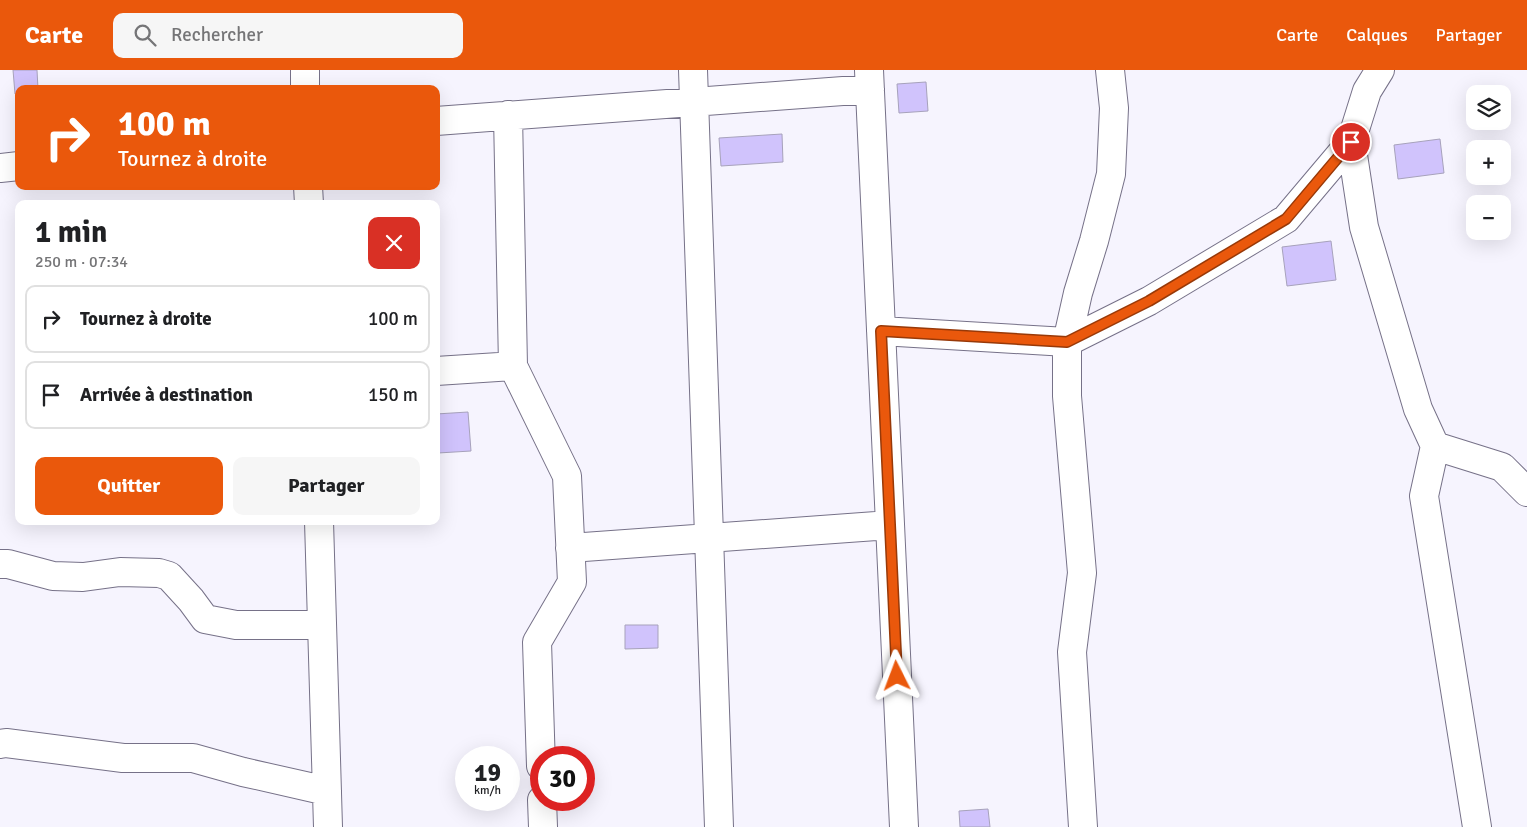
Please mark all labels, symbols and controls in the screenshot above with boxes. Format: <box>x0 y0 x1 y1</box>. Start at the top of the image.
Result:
search box <box>113 13 463 58</box>
text: Carte <box>25 20 83 50</box>
icon: search <box>131 21 159 49</box>
text: Rechercher <box>171 23 263 47</box>
text: Carte <box>1276 24 1318 46</box>
text: Calques <box>1346 24 1408 46</box>
text: Partager <box>1436 24 1502 46</box>
map controls <box>1466 85 1511 240</box>
button: layers <box>1466 85 1511 130</box>
text: 100 m <box>118 102 211 145</box>
icon: right <box>35 105 100 170</box>
pin <box>1330 121 1372 163</box>
icon: arrive <box>1337 128 1365 156</box>
button: + <box>1466 140 1511 185</box>
text: Tournez à droite <box>118 145 267 172</box>
button: − <box>1466 195 1511 240</box>
text: 1 min <box>35 214 107 251</box>
button: close <box>368 217 420 269</box>
text: 250 m · 07:34 <box>35 252 128 272</box>
icon: right <box>37 305 65 333</box>
text: Tournez à droite <box>80 307 212 331</box>
text: 100 m <box>368 307 418 331</box>
icon: arrive <box>37 381 65 409</box>
text: Arrivée à destination <box>80 383 253 407</box>
text: 150 m <box>368 383 418 407</box>
button: Quitter <box>35 457 223 515</box>
button: Partager <box>233 457 420 515</box>
position arrow <box>870 649 922 701</box>
speed limit sign: 30 <box>530 746 595 811</box>
text: 19 <box>474 757 501 788</box>
text: km/h <box>474 783 501 798</box>

